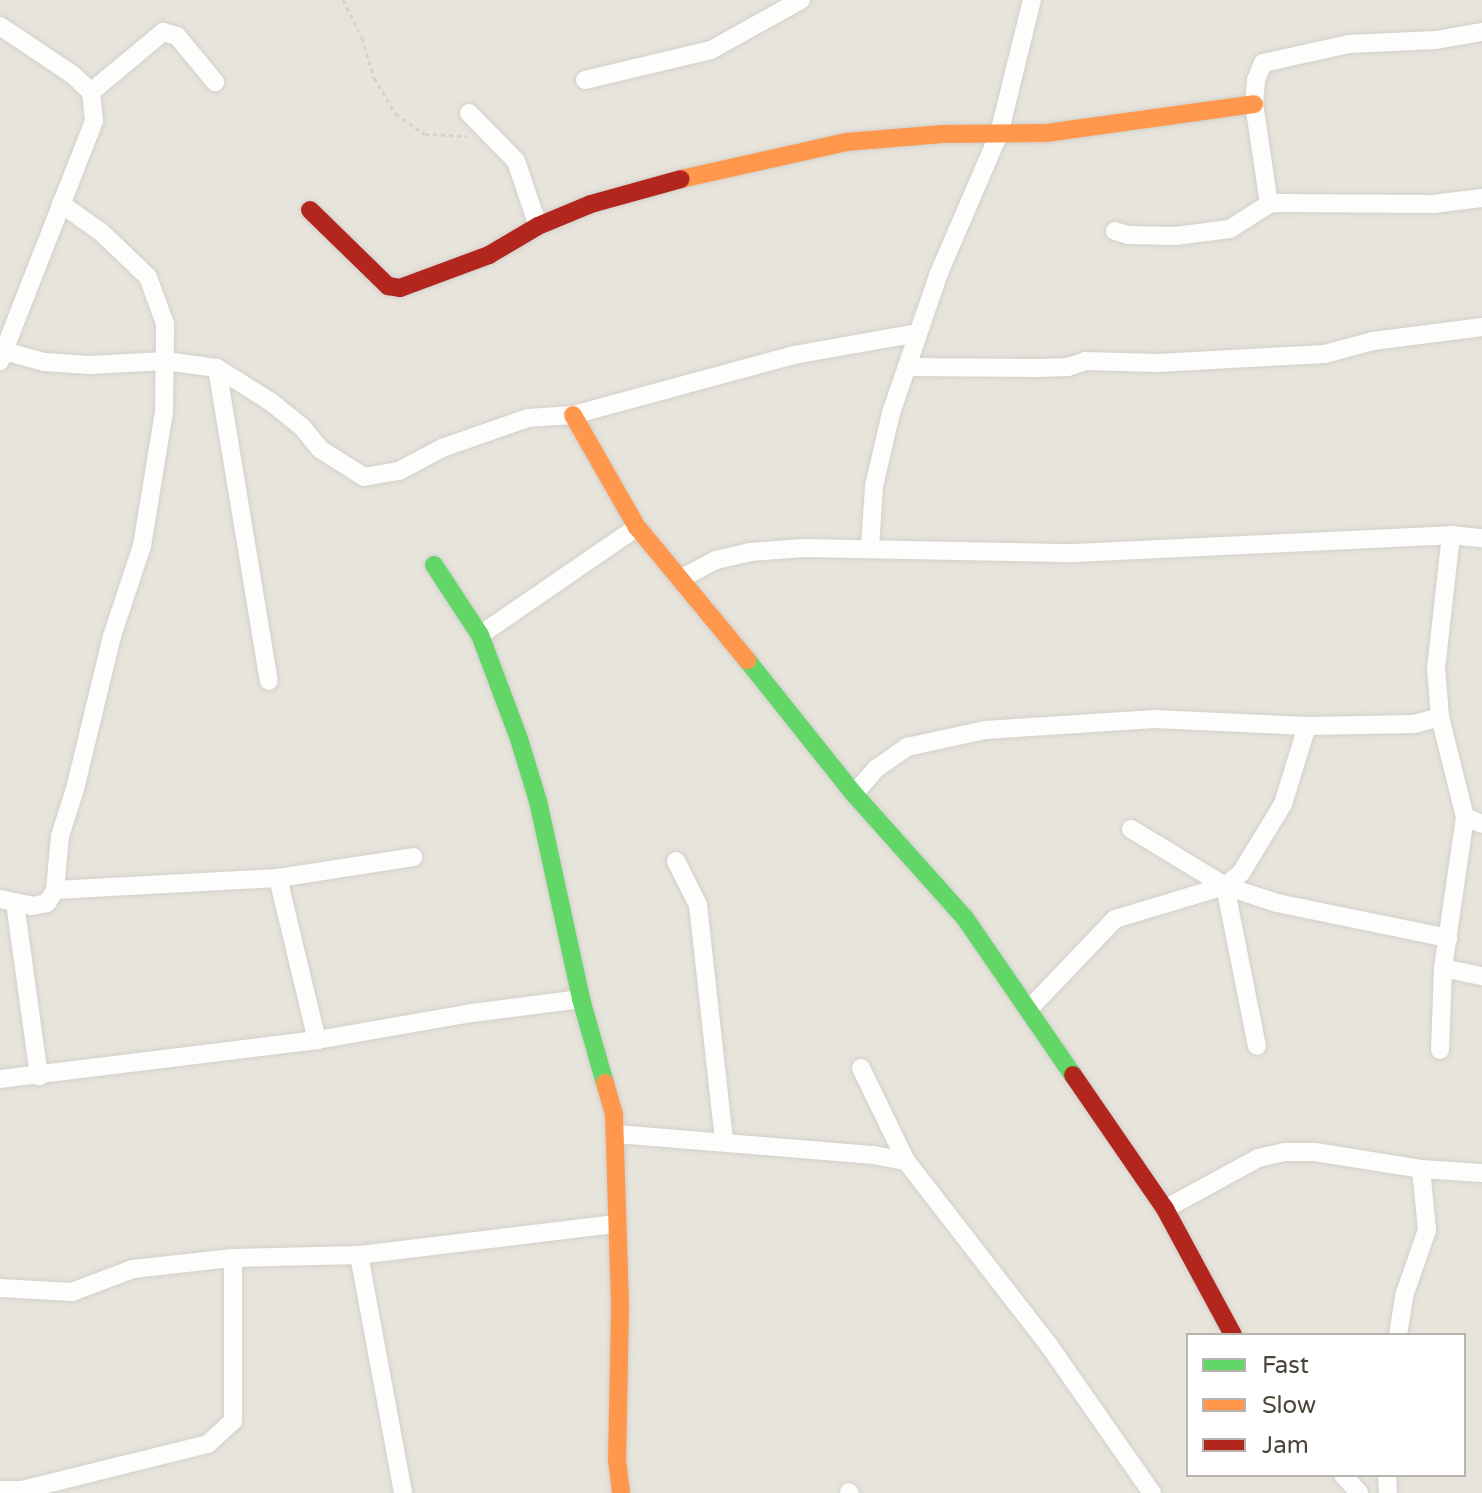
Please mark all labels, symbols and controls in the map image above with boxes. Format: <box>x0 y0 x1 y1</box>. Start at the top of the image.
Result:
legend <box>1186 1333 1466 1477</box>
text: Fast <box>1262 1351 1309 1380</box>
text: Slow <box>1262 1391 1316 1420</box>
text: Jam <box>1262 1431 1309 1460</box>

